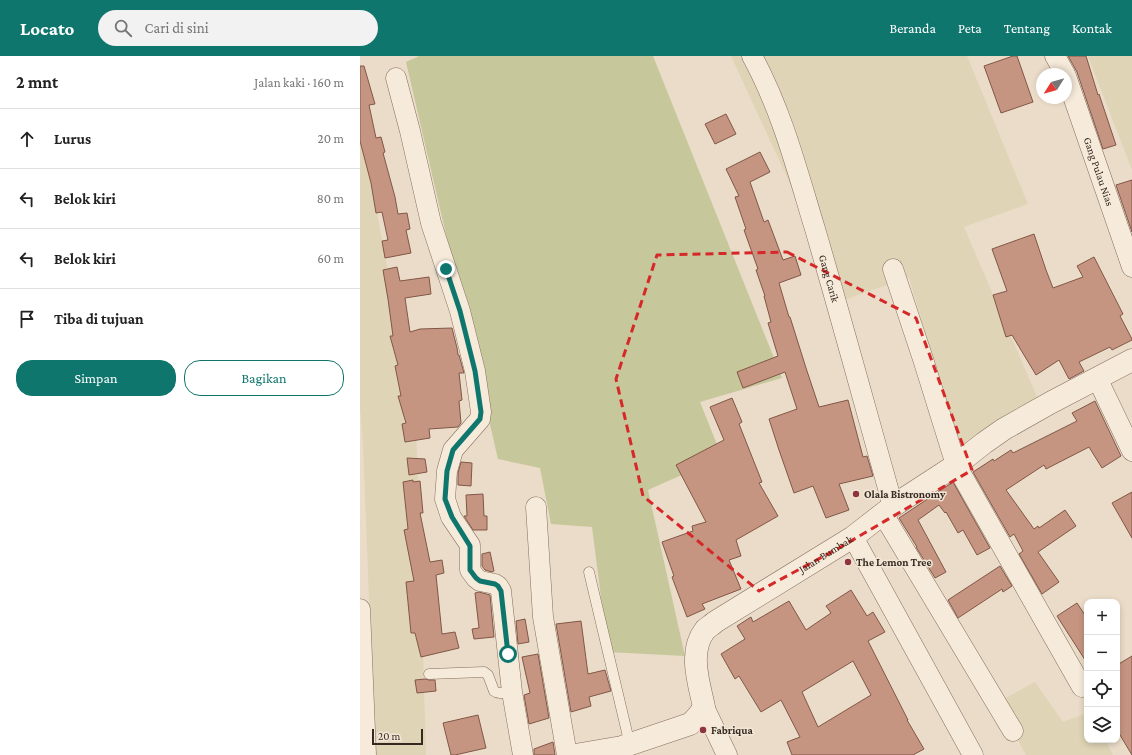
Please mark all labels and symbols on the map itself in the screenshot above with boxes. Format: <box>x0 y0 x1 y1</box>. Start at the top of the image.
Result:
north arrow <box>1036 68 1072 104</box>
street label: Gang Pulau Nias <box>1082 135 1116 208</box>
street label: Gang Carik <box>817 253 842 304</box>
route end <box>437 260 455 278</box>
place label: Olala Bistronomy <box>864 488 946 500</box>
marker: Olala Bistronomy <box>851 489 861 499</box>
street label: Jalan Bumbak <box>796 532 855 576</box>
place label: The Lemon Tree <box>856 556 932 568</box>
marker: The Lemon Tree <box>843 557 853 567</box>
route start <box>499 645 517 663</box>
place label: Fabriqua <box>711 724 753 736</box>
marker: Fabriqua <box>698 725 708 735</box>
scale bar <box>372 727 423 746</box>

